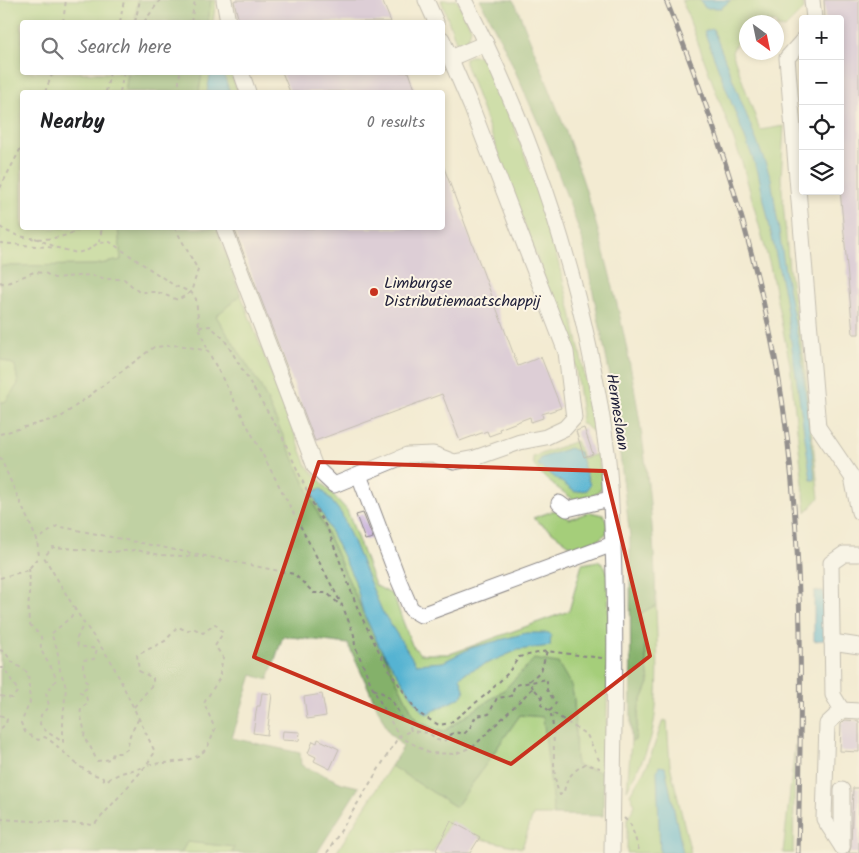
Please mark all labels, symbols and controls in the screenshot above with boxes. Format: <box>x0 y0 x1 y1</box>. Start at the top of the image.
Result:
north arrow <box>739 15 784 60</box>
map controls <box>799 15 844 195</box>
button: + <box>799 15 844 60</box>
search box <box>20 20 445 75</box>
text: Search here <box>78 33 172 63</box>
icon: search <box>38 34 66 62</box>
button: − <box>799 60 844 105</box>
button: locate <box>799 105 844 150</box>
text: Nearby <box>40 106 105 139</box>
text: 0 results <box>367 110 425 135</box>
button: layers <box>799 150 844 195</box>
place label: Limburgse Distributiemaatschappij <box>384 271 542 314</box>
marker: Limburgse Distributiemaatschappij <box>368 286 380 298</box>
street label: Hermeslaan <box>599 372 635 452</box>

